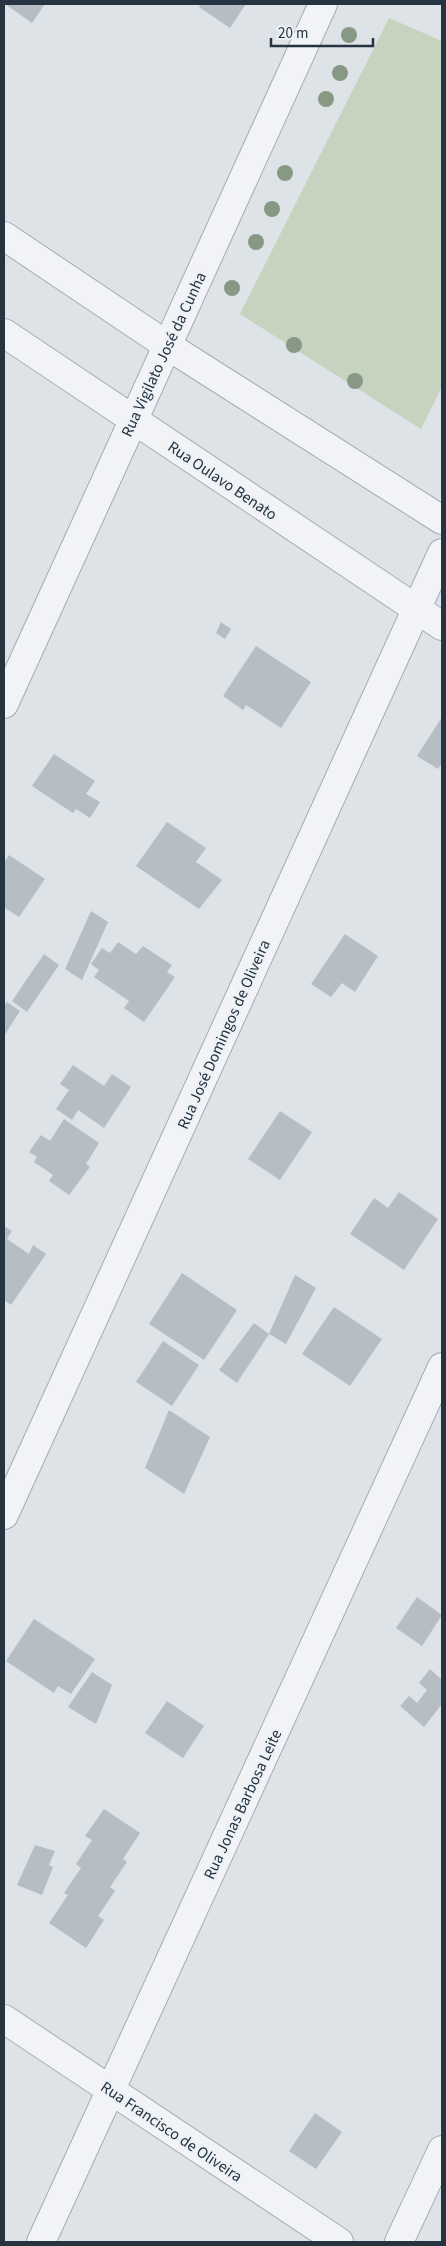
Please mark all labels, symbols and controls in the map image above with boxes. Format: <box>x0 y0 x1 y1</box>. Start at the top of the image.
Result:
scale bar <box>271 15 374 47</box>
text: 20 m <box>278 23 308 44</box>
street label: Rua Vigilato José da Cunha <box>116 268 212 441</box>
street label: Rua Oulavo Benato <box>163 436 282 526</box>
street label: Rua José Domingos de Oliveira <box>172 936 276 1133</box>
street label: Rua Jonas Barbosa Leite <box>198 1726 287 1883</box>
street label: Rua Francisco de Oliveira <box>96 2076 247 2188</box>

